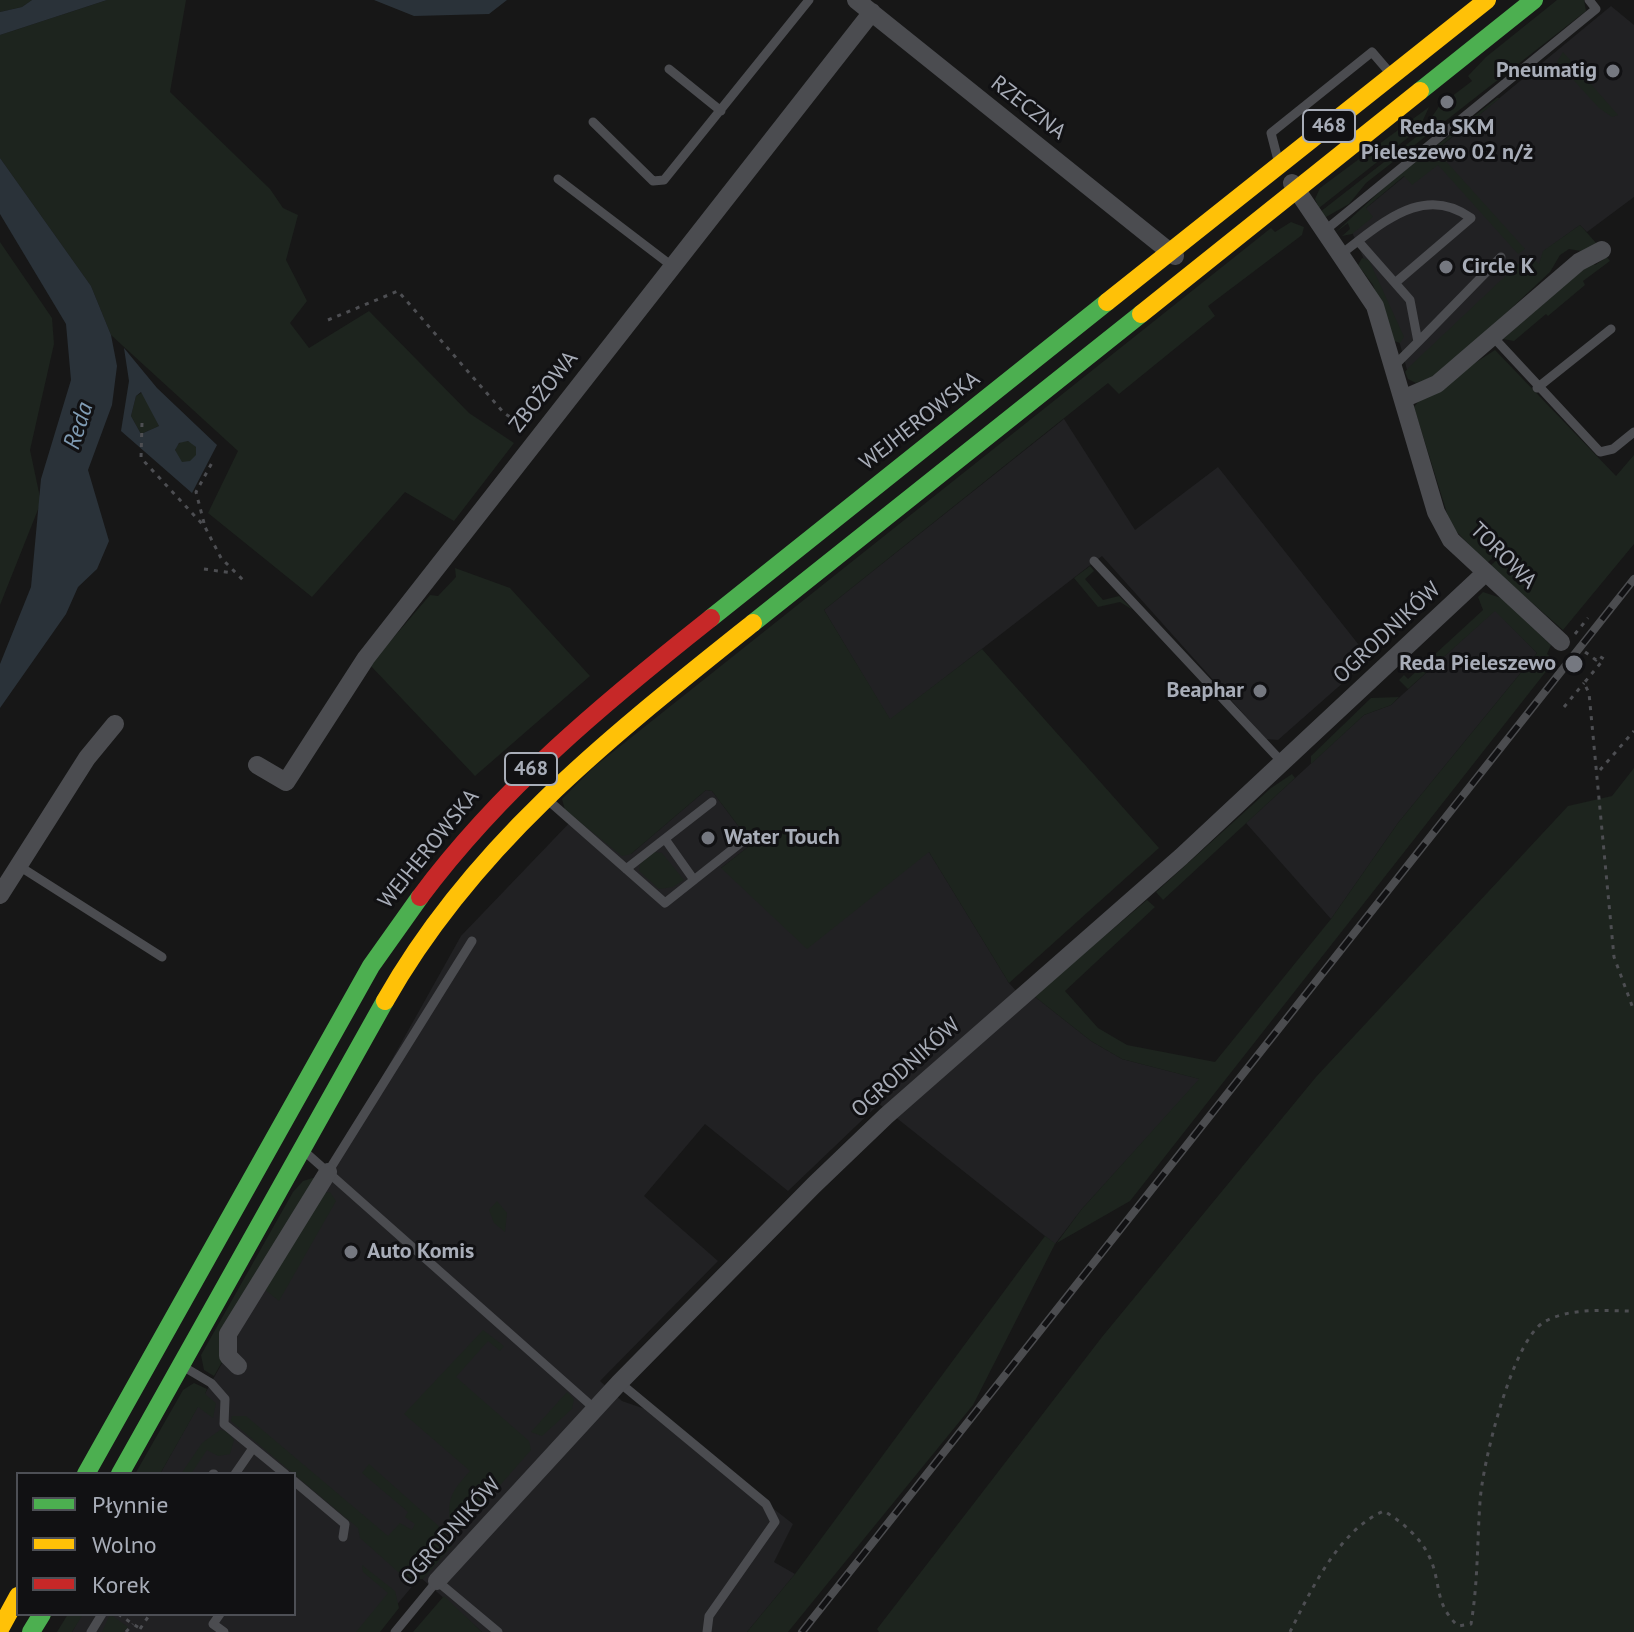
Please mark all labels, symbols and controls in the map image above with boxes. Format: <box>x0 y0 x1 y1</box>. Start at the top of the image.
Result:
place label: Pneumatig <box>1496 58 1597 84</box>
marker: Pneumatig <box>1604 62 1622 80</box>
street label: RZECZNA <box>985 70 1071 146</box>
marker: Reda SKM Pieleszewo 02 n/ż <box>1438 93 1456 111</box>
road number: 468 <box>1303 110 1355 142</box>
place label: Reda SKM Pieleszewo 02 n/ż <box>1361 115 1533 166</box>
place label: Circle K <box>1462 254 1534 280</box>
marker: Circle K <box>1437 258 1455 276</box>
street label: ZBOŻOWA <box>504 346 584 438</box>
street label: WEJHEROWSKA <box>855 366 985 476</box>
water label: Reda <box>58 399 100 453</box>
street label: TOROWA <box>1464 517 1542 595</box>
street label: OGRODNIKÓW <box>1328 577 1446 689</box>
place label: Reda Pieleszewo <box>1399 651 1556 677</box>
marker: Reda Pieleszewo <box>1563 653 1585 675</box>
place label: Beaphar <box>1166 678 1244 704</box>
marker: Beaphar <box>1251 682 1269 700</box>
road number: 468 <box>505 753 557 785</box>
street label: WEJHEROWSKA <box>373 784 485 914</box>
place label: Water Touch <box>724 825 840 851</box>
marker: Water Touch <box>699 829 717 847</box>
street label: OGRODNIKÓW <box>846 1013 966 1123</box>
place label: Auto Komis <box>367 1239 474 1265</box>
marker: Auto Komis <box>342 1243 360 1261</box>
legend <box>16 1472 296 1616</box>
street label: OGRODNIKÓW <box>396 1472 506 1592</box>
text: Płynnie <box>92 1489 169 1520</box>
text: Wolno <box>92 1529 157 1560</box>
text: Korek <box>92 1569 150 1600</box>

